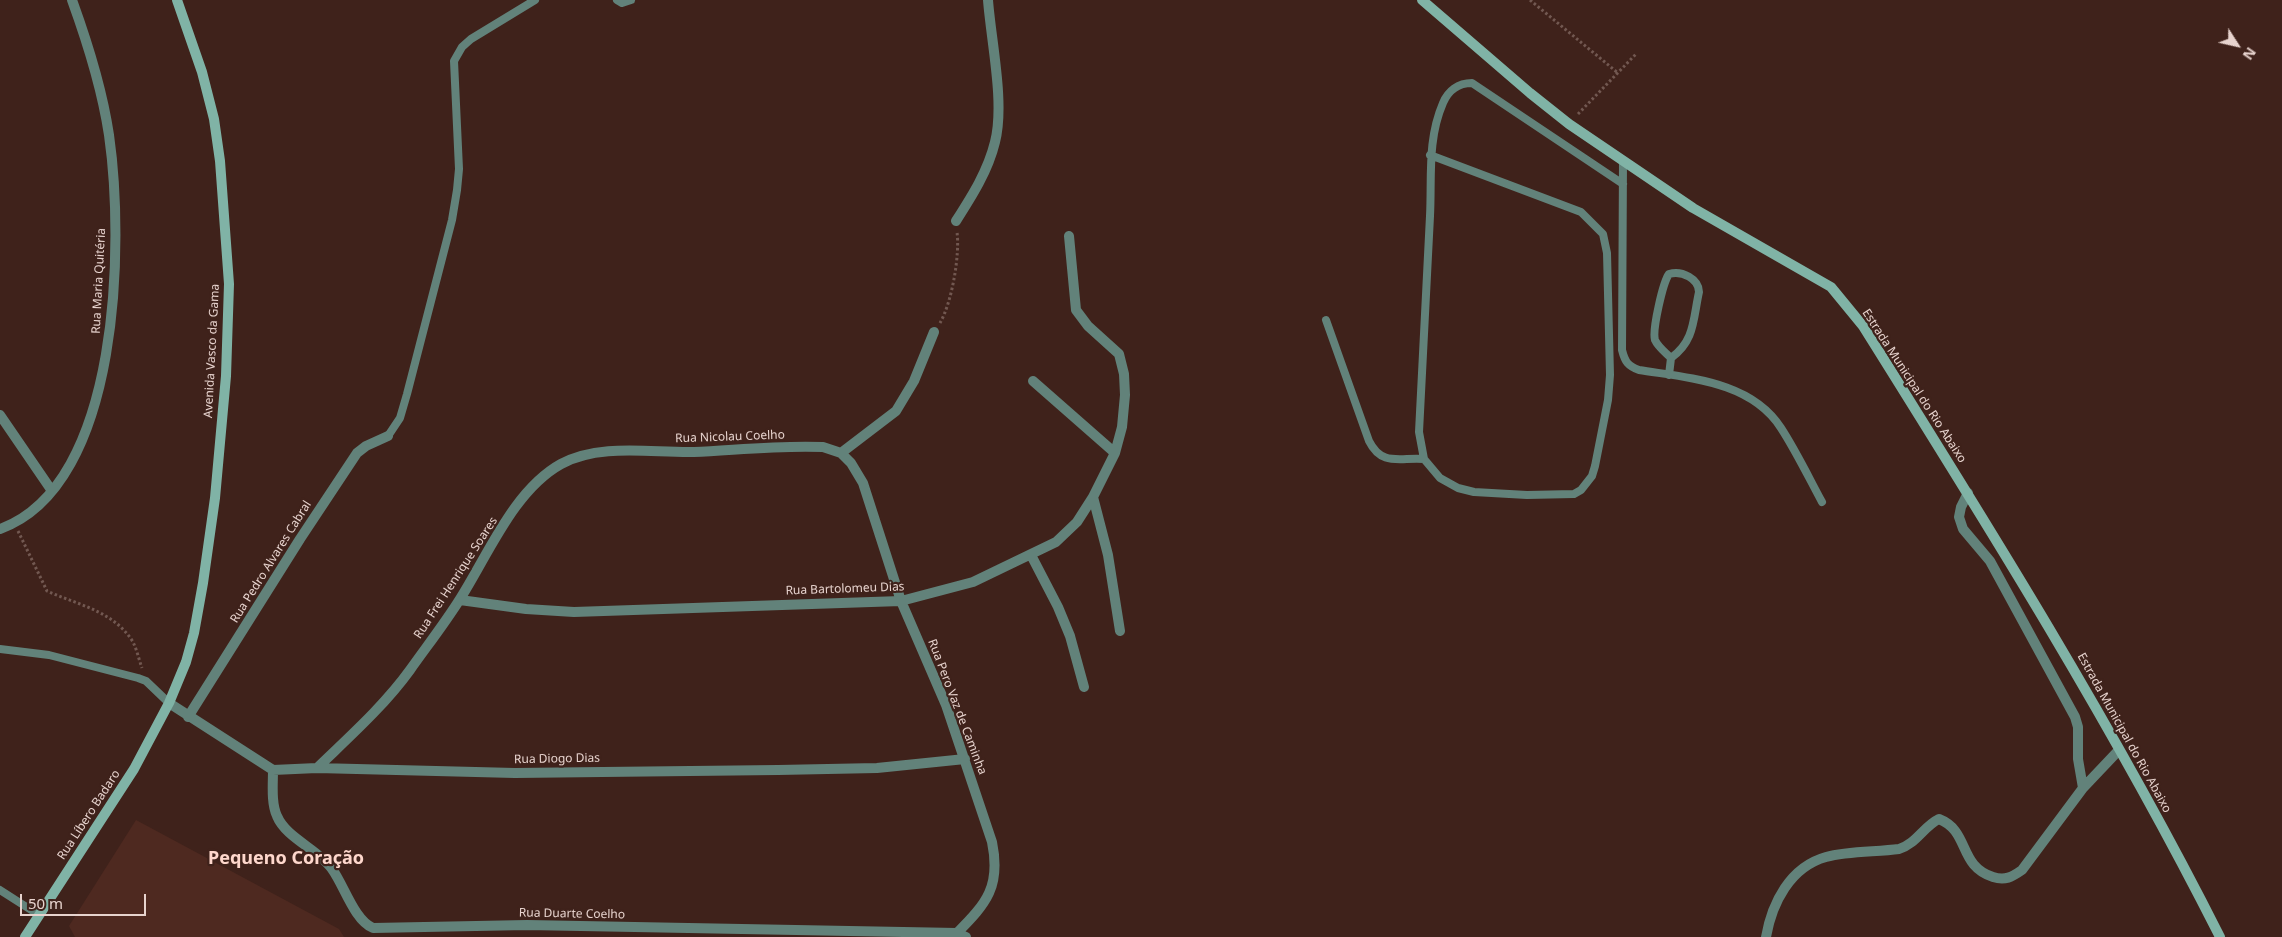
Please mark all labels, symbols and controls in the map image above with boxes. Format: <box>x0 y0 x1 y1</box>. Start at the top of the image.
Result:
north arrow <box>2212 20 2262 70</box>
text: N <box>2239 44 2261 64</box>
street label: Rua Maria Quitéria <box>89 228 109 334</box>
street label: Avenida Vasco da Gama <box>201 283 223 419</box>
street label: Estrada Municipal do Rio Abaixo <box>1859 306 1969 466</box>
street label: Rua Nicolau Coelho <box>675 428 785 446</box>
street label: Rua Pedro Alvares Cabral <box>227 498 315 626</box>
street label: Rua Frei Henrique Soares <box>411 514 501 642</box>
street label: Rua Bartolomeu Dias <box>785 580 905 598</box>
street label: Rua Pero Vaz de Caminha <box>925 637 989 777</box>
street label: Estrada Municipal do Rio Abaixo <box>2074 651 2174 815</box>
street label: Rua Diogo Dias <box>514 751 600 767</box>
street label: Rua Líbero Badaro <box>55 767 123 863</box>
district label: Pequeno Coração <box>208 848 364 870</box>
scale bar <box>22 884 149 916</box>
text: 50 m <box>28 893 63 913</box>
street label: Rua Duarte Coelho <box>519 906 625 922</box>

